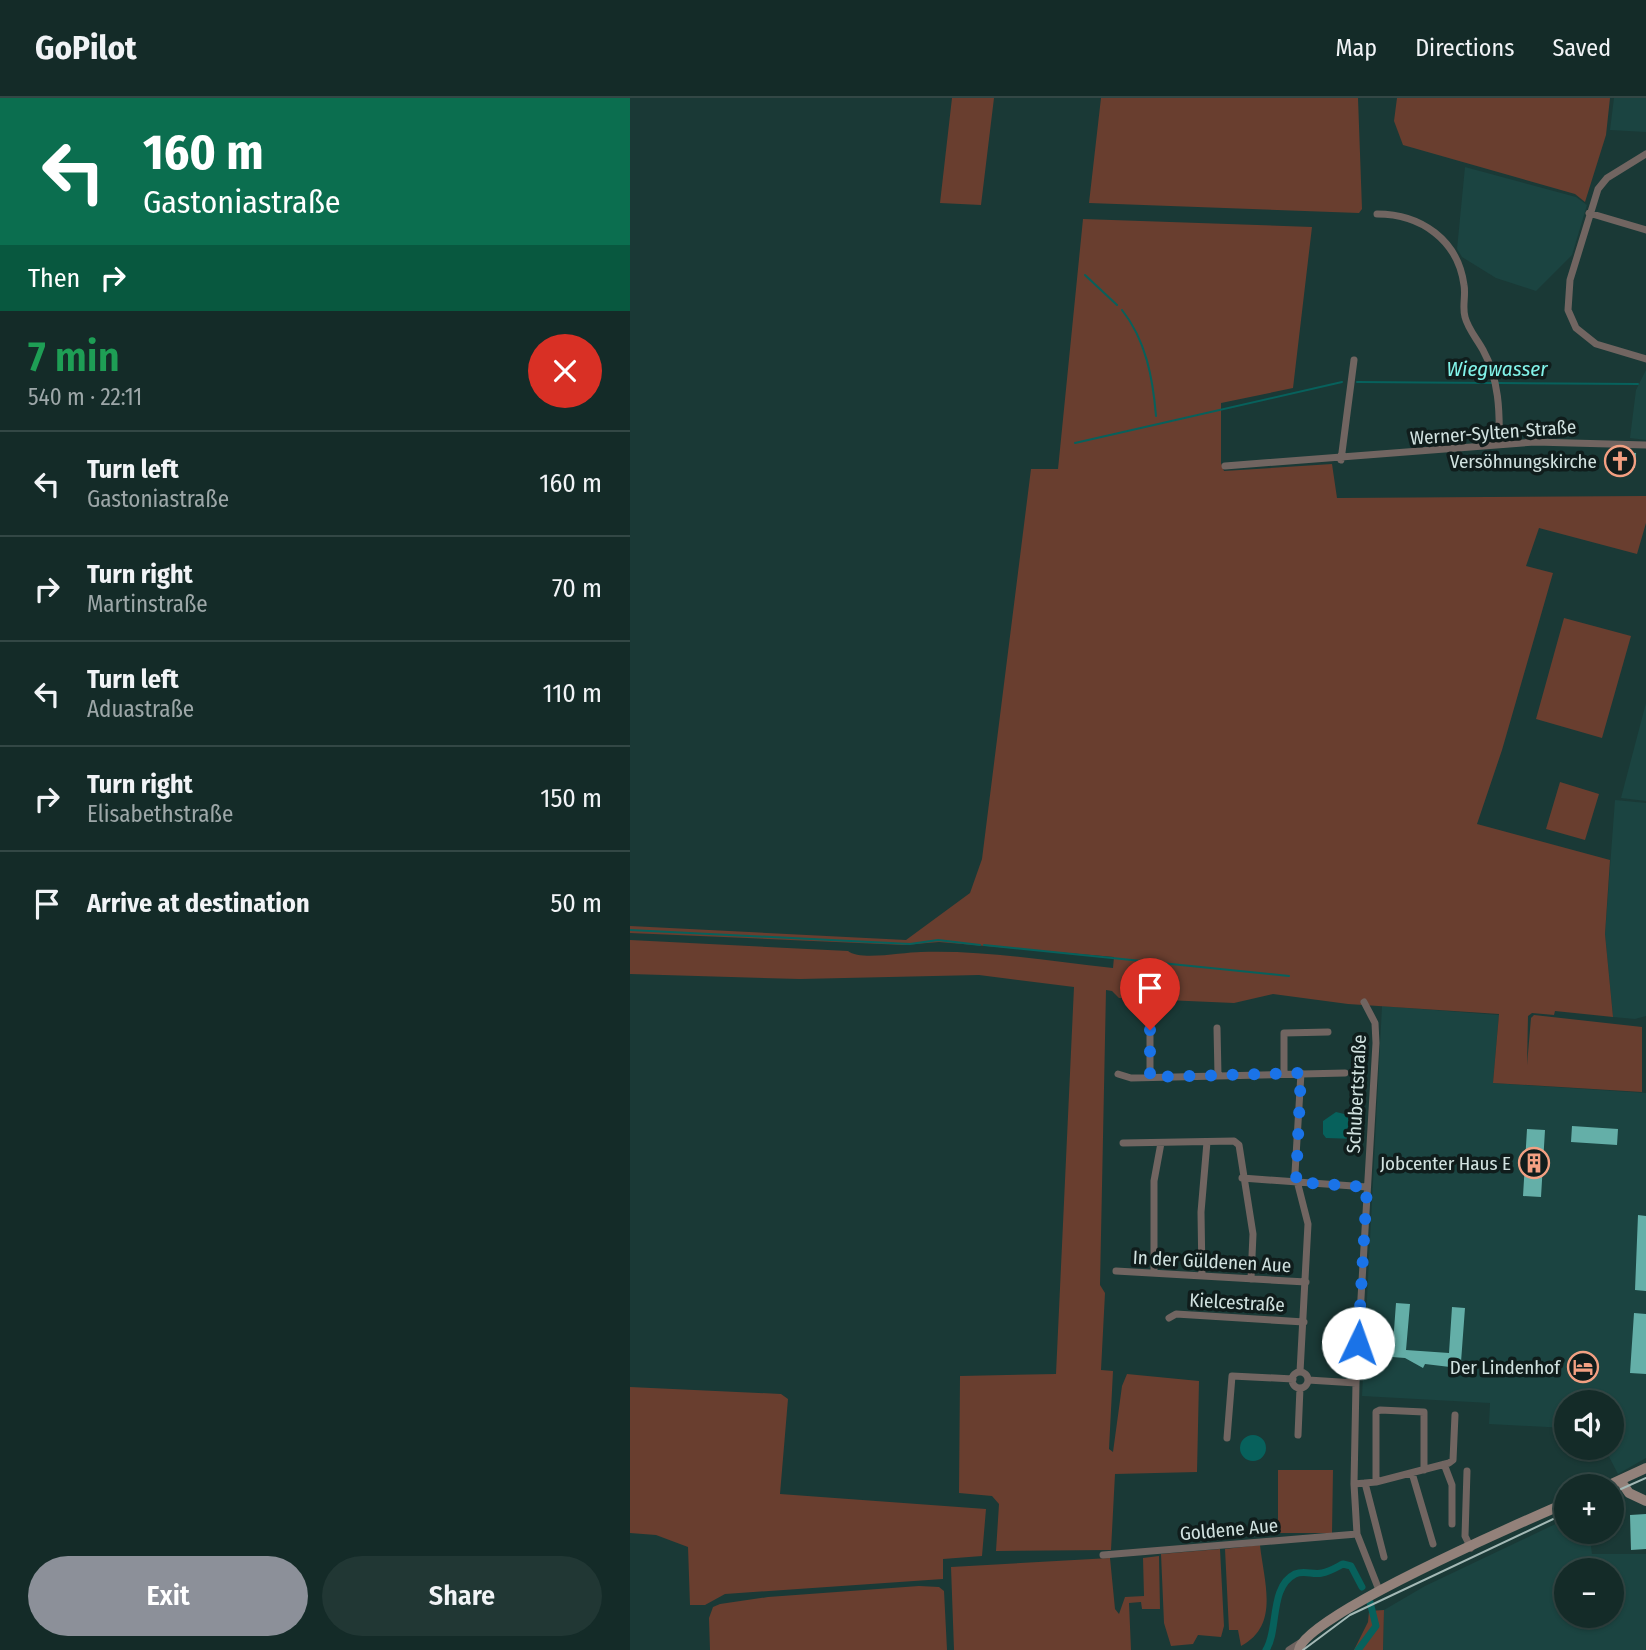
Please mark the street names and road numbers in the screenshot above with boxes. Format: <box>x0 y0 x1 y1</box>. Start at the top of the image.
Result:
street label: Werner-Sylten-Straße <box>1409 415 1577 450</box>
street label: Schubertstraße <box>1342 1034 1371 1154</box>
street label: In der Güldenen Aue <box>1132 1246 1292 1277</box>
street label: Kielcestraße <box>1189 1289 1285 1316</box>
street label: Goldene Aue <box>1179 1514 1279 1545</box>

